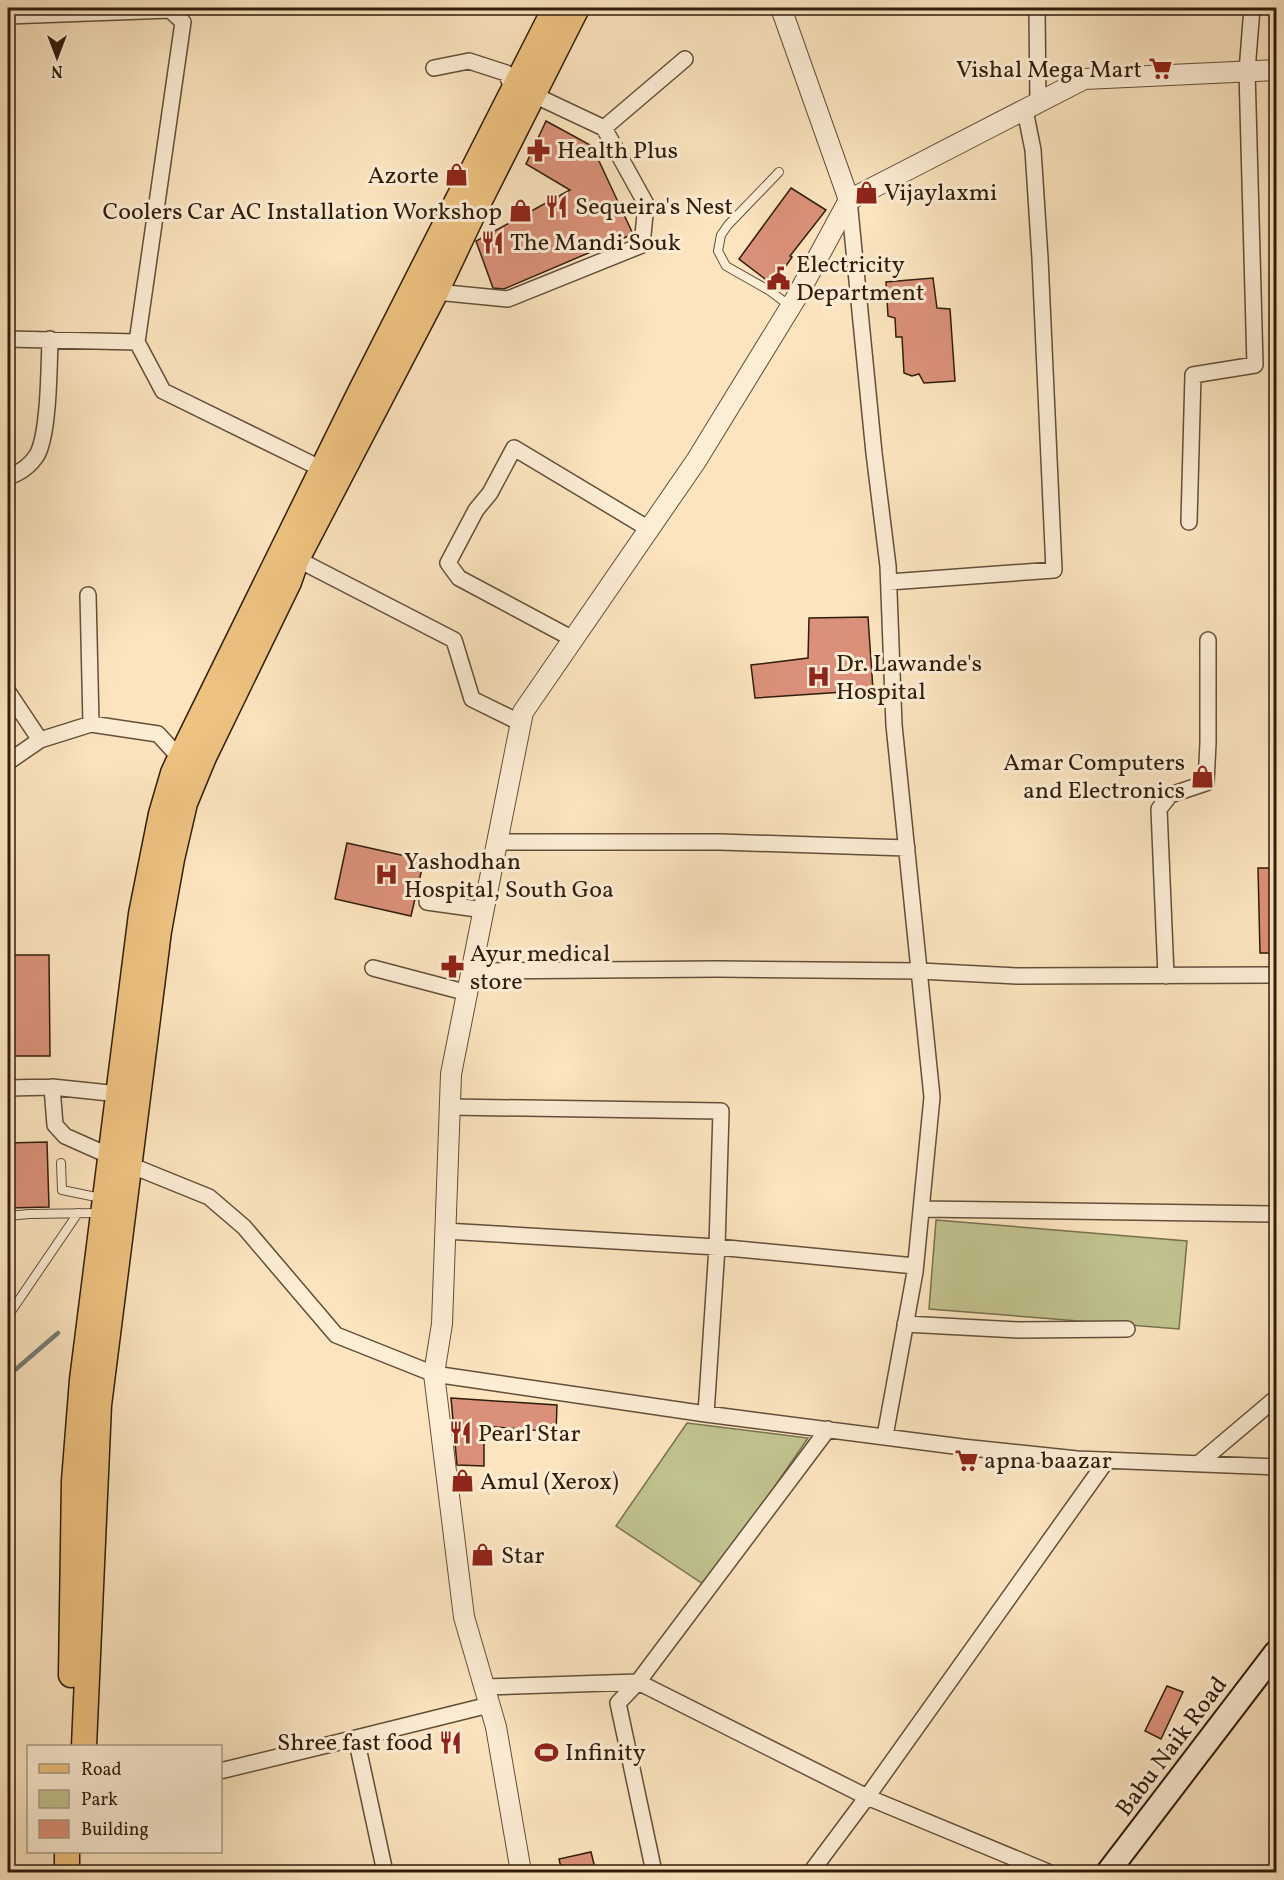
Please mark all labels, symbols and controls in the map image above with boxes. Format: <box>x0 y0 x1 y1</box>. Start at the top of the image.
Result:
north arrow <box>27 27 87 87</box>
place label: Vishal Mega Mart <box>956 54 1142 88</box>
supermarket icon: Vishal Mega Mart <box>1147 56 1173 82</box>
text: N <box>51 59 63 81</box>
place label: Health Plus <box>557 135 678 169</box>
pharmacy icon: Health Plus <box>526 137 552 163</box>
place label: Azorte <box>368 160 439 194</box>
shop icon: Azorte <box>444 162 470 188</box>
place label: Vijaylaxmi <box>884 177 997 211</box>
shop icon: Vijaylaxmi <box>853 179 879 205</box>
place label: Sequeira's Nest <box>575 191 733 225</box>
restaurant icon: Sequeira's Nest <box>544 193 570 219</box>
place label: Coolers Car AC Installation Workshop <box>103 196 502 230</box>
shop icon: Coolers Car AC Installation Workshop <box>507 198 533 224</box>
place label: The Mandi Souk <box>510 227 681 261</box>
restaurant icon: The Mandi Souk <box>479 229 505 255</box>
place label: Electricity Department <box>796 249 924 311</box>
public building icon: Electricity Department <box>765 265 791 291</box>
place label: Dr. Lawande's Hospital <box>836 648 982 710</box>
hospital icon: Dr. Lawande's Hospital <box>805 664 831 690</box>
place label: Amar Computers and Electronics <box>1003 747 1185 809</box>
shop icon: Amar Computers and Electronics <box>1190 763 1216 789</box>
place label: Yashodhan Hospital, South Goa <box>404 846 614 908</box>
hospital icon: Yashodhan Hospital, South Goa <box>373 862 399 888</box>
place label: Ayur medical store <box>470 938 610 1000</box>
pharmacy icon: Ayur medical store <box>439 954 465 980</box>
place label: Pearl Star <box>478 1418 581 1452</box>
restaurant icon: Pearl Star <box>447 1420 473 1446</box>
place label: apna baazar <box>984 1445 1112 1479</box>
supermarket icon: apna baazar <box>953 1447 979 1473</box>
place label: Amul (Xerox) <box>480 1466 619 1500</box>
shop icon: Amul (Xerox) <box>449 1468 475 1494</box>
place label: Star <box>501 1540 545 1574</box>
shop icon: Star <box>470 1542 496 1568</box>
street label: Babu Naik Road <box>1109 1670 1237 1824</box>
place label: Shree fast food <box>277 1727 433 1761</box>
restaurant icon: Shree fast food <box>438 1729 464 1755</box>
place label: Infinity <box>565 1737 646 1771</box>
sports icon: Infinity <box>534 1739 560 1765</box>
legend <box>27 1745 222 1853</box>
text: Road <box>81 1758 122 1783</box>
text: Park <box>81 1788 118 1813</box>
text: Building <box>81 1818 149 1843</box>

